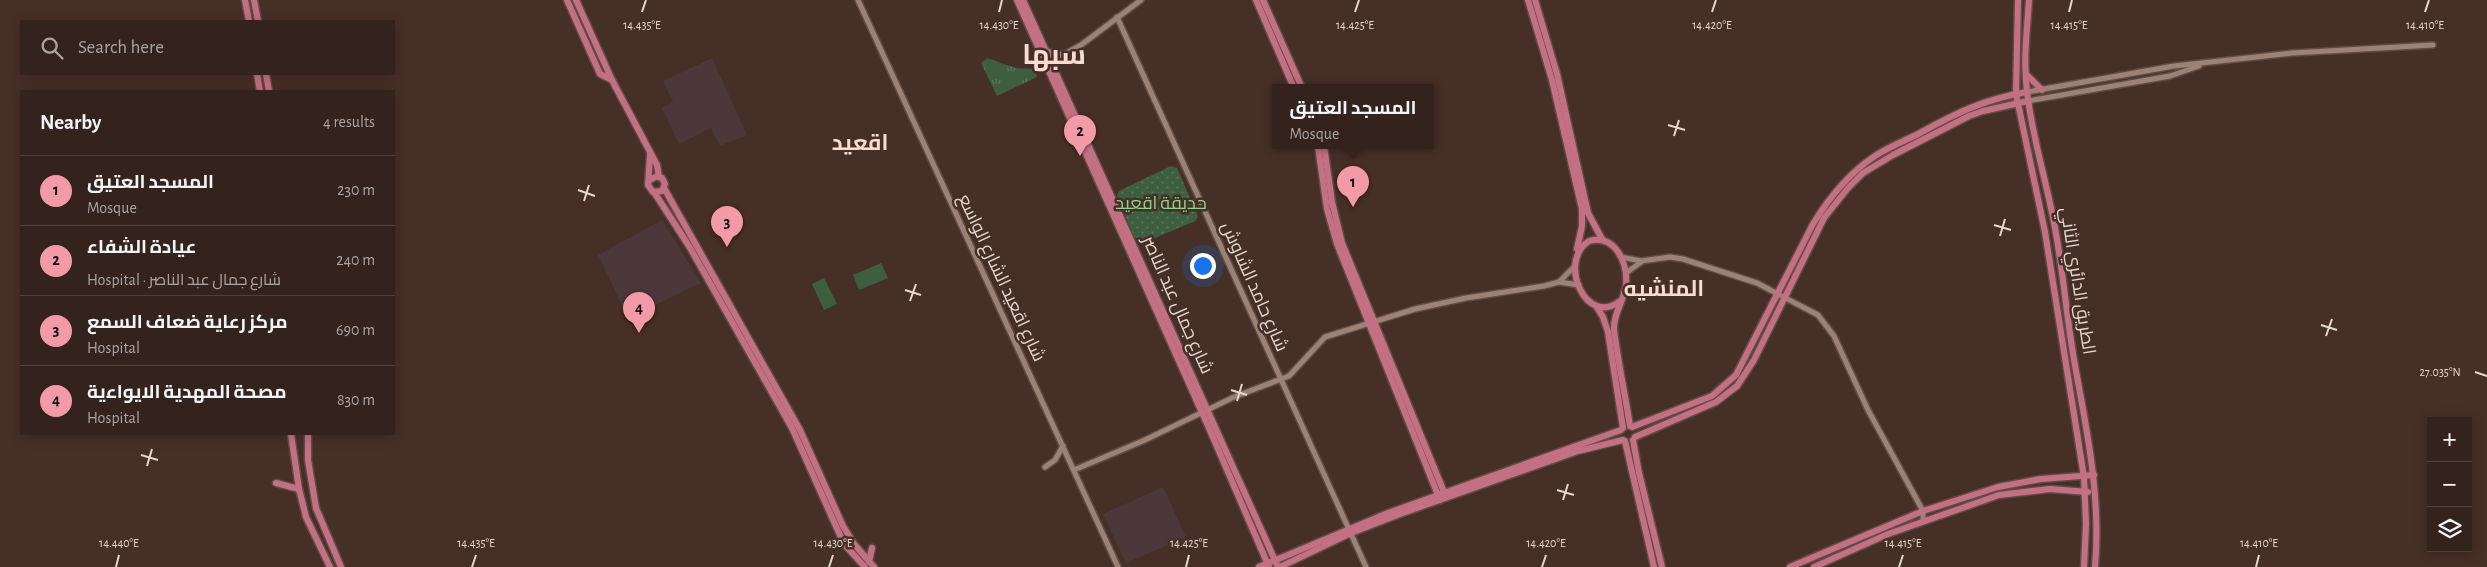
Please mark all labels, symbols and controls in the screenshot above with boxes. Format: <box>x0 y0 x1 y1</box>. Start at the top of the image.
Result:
text: 14.435°E <box>623 19 661 31</box>
text: 14.430°E <box>979 19 1019 31</box>
text: 14.425°E <box>1336 19 1374 31</box>
text: 14.420°E <box>1692 19 1732 31</box>
text: 14.415°E <box>2051 19 2088 31</box>
text: 14.410°E <box>2406 19 2444 31</box>
search box <box>20 20 395 75</box>
icon: search <box>38 34 66 62</box>
text: Search here <box>78 38 164 57</box>
district label: سبها <box>1022 42 1086 72</box>
popup <box>1272 84 1434 149</box>
text: المسجد العتيق <box>1290 99 1416 118</box>
text: Nearby <box>40 112 101 133</box>
text: 4 results <box>323 114 375 130</box>
pin: 2 <box>1064 115 1096 156</box>
text: Mosque <box>1290 126 1339 142</box>
district label: اقعيد <box>832 132 888 155</box>
pin: 1 <box>1337 166 1369 207</box>
text: المسجد العتيق <box>87 173 214 192</box>
text: 1 <box>53 182 59 198</box>
text: 230 m <box>337 182 375 198</box>
street label: شارع اقعيد الشارع الواسع <box>952 191 1049 365</box>
park label: حديقة اقعيد <box>1115 195 1207 213</box>
text: Mosque <box>87 200 137 216</box>
pin: 3 <box>711 206 743 247</box>
street label: الطريق الدائري الثاني <box>2053 206 2099 356</box>
street label: شارع حامد الشاوش <box>1216 219 1292 355</box>
street label: شارع جمال عبد الناصر <box>1136 232 1216 377</box>
text: عيادة الشفاء <box>87 238 196 257</box>
text: 2 <box>52 252 60 268</box>
text: 240 m <box>336 252 375 268</box>
your location <box>1190 253 1216 279</box>
text: Hospital · شارع جمال عبد الناصر <box>87 272 281 288</box>
district label: المنشيه <box>1624 277 1704 301</box>
pin: 4 <box>623 292 655 333</box>
text: مركز رعاية ضعاف السمع <box>87 313 288 332</box>
text: 3 <box>53 322 59 338</box>
text: 690 m <box>336 322 375 338</box>
text: Hospital <box>87 340 140 356</box>
text: 27.035°N <box>2419 366 2461 378</box>
text: مصحة المهدية الايواءية <box>87 383 286 402</box>
text: 4 <box>52 392 60 408</box>
text: 830 m <box>337 392 375 408</box>
text: Hospital <box>87 410 140 426</box>
map controls <box>2427 417 2472 552</box>
button: + <box>2427 417 2472 462</box>
button: − <box>2427 462 2472 507</box>
button: layers <box>2427 507 2472 552</box>
text: 14.440°E <box>99 537 139 549</box>
text: 14.435°E <box>457 537 495 549</box>
text: 14.430°E <box>813 537 853 549</box>
text: 14.425°E <box>1170 537 1208 549</box>
text: 14.420°E <box>1526 537 1566 549</box>
text: 14.415°E <box>1885 537 1922 549</box>
text: 14.410°E <box>2240 537 2278 549</box>

